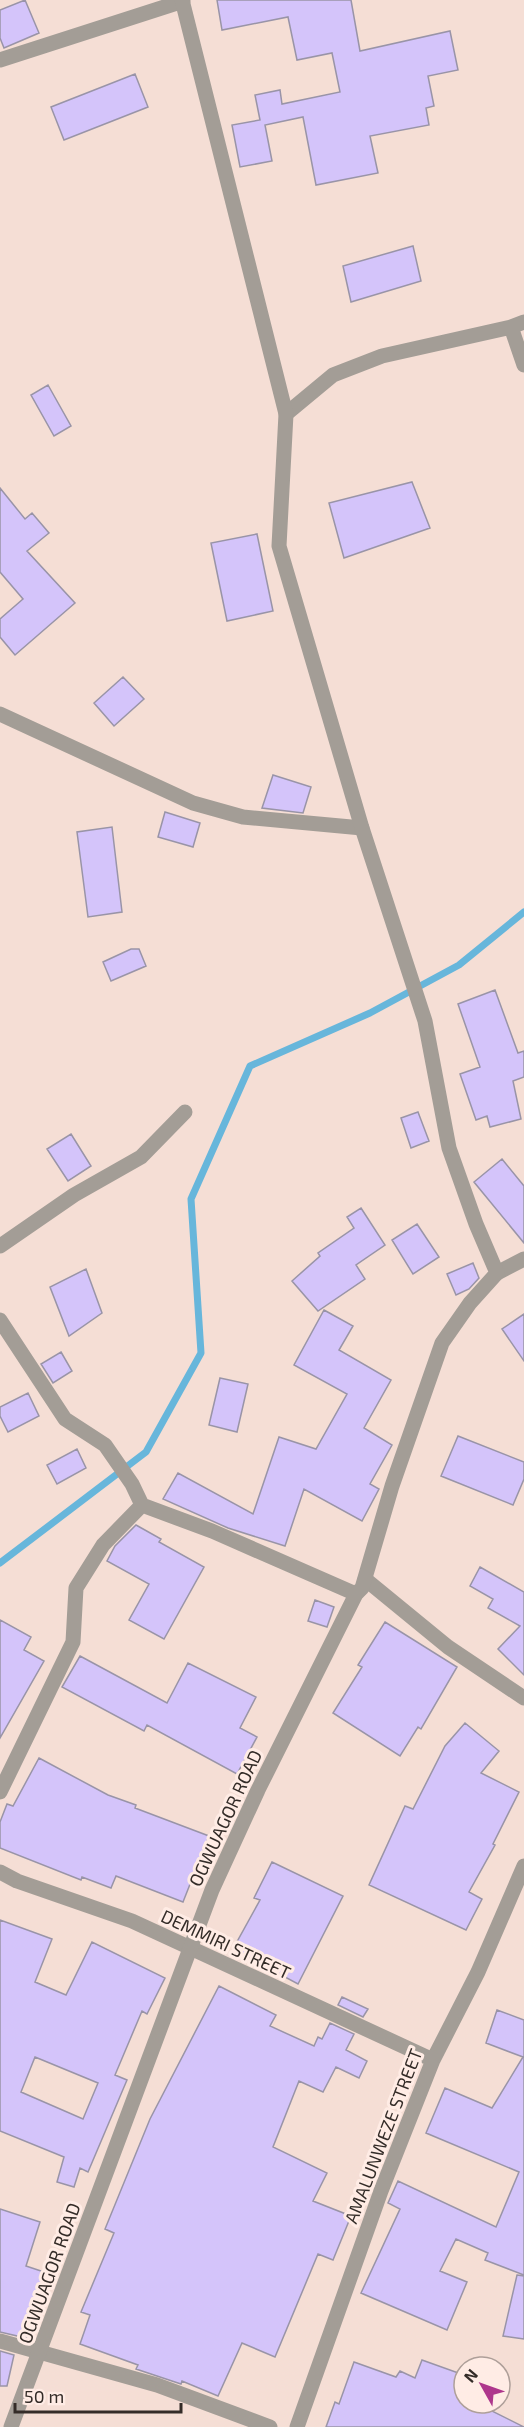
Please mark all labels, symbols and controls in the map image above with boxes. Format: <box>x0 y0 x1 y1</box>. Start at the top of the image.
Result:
street label: OGWUAGOR ROAD <box>184 1746 266 1890</box>
street label: DEMMIRI STREET <box>158 1904 295 1984</box>
street label: AMALUNWEZE STREET <box>339 2045 427 2227</box>
street label: OGWUAGOR ROAD <box>13 2200 85 2346</box>
north arrow <box>452 2355 512 2415</box>
text: N <box>459 2365 481 2386</box>
scale bar <box>15 2376 182 2414</box>
text: 50 m <box>24 2385 64 2407</box>

